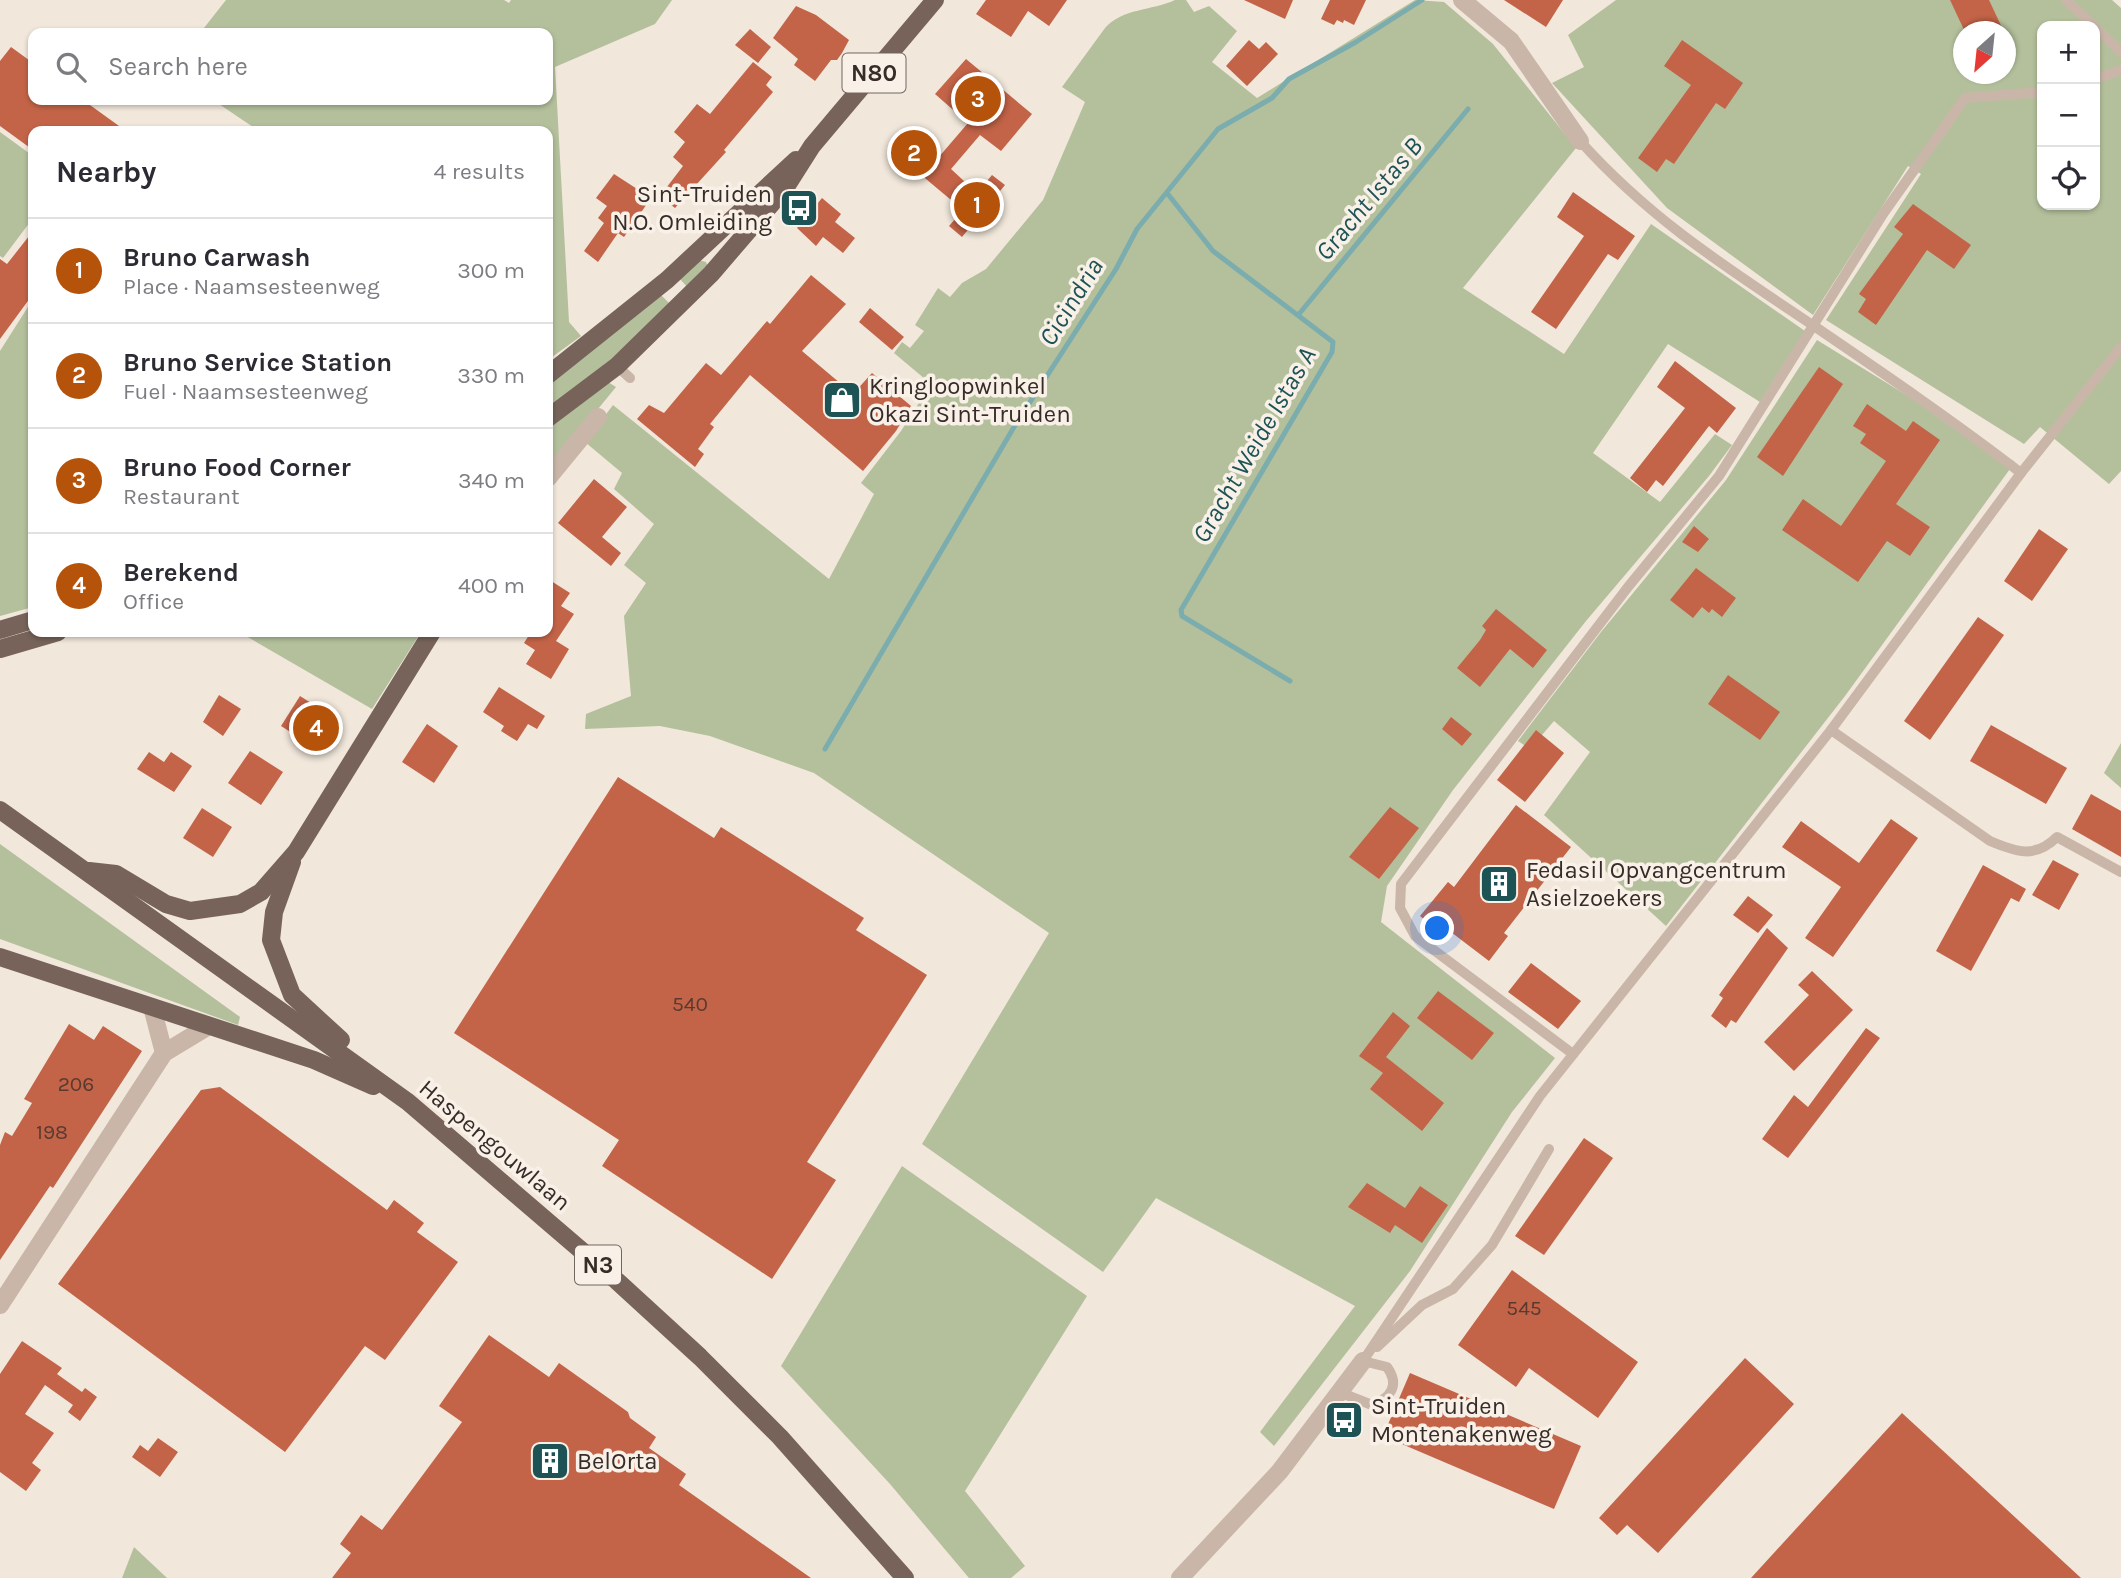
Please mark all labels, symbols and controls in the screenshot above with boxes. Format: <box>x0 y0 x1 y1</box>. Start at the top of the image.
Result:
north arrow <box>1953 21 2016 84</box>
map controls <box>2037 21 2100 210</box>
button: + <box>2037 21 2100 84</box>
search box <box>28 28 553 105</box>
icon: search <box>52 48 90 86</box>
text: Search here <box>108 51 248 82</box>
road number: N80 <box>842 54 906 92</box>
pin: 3 <box>955 73 1001 125</box>
button: − <box>2037 84 2100 147</box>
pin: 2 <box>891 127 937 179</box>
water label: Gracht Istas B <box>1309 131 1429 267</box>
button: locate <box>2037 147 2100 210</box>
text: Nearby <box>56 154 156 190</box>
text: 4 results <box>433 158 525 185</box>
pin: 1 <box>954 179 1000 231</box>
place label: Sint-Truiden N.O. Omleiding <box>612 180 772 236</box>
bus stop icon: Sint-Truiden N.O. Omleiding <box>778 187 820 229</box>
text: Bruno Carwash <box>123 242 311 273</box>
water label: Cicindria <box>1032 252 1110 352</box>
text: 1 <box>75 257 83 284</box>
text: 300 m <box>457 257 525 284</box>
text: Place · Naamsesteenweg <box>123 273 380 300</box>
water label: Gracht Weide Istas A <box>1185 342 1323 548</box>
text: Bruno Service Station <box>123 347 392 378</box>
text: 2 <box>72 362 86 389</box>
text: 330 m <box>457 362 525 389</box>
place label: Kringloopwinkel Okazi Sint-Truiden <box>869 372 1071 428</box>
text: Fuel · Naamsesteenweg <box>123 378 368 405</box>
shop icon: Kringloopwinkel Okazi Sint-Truiden <box>821 379 863 421</box>
text: Bruno Food Corner <box>123 452 351 483</box>
text: 3 <box>72 467 86 494</box>
text: 340 m <box>458 467 525 494</box>
text: Restaurant <box>123 483 240 510</box>
text: Berekend <box>123 557 239 588</box>
text: 4 <box>72 572 86 599</box>
text: 400 m <box>458 572 525 599</box>
text: Office <box>123 588 184 615</box>
pin: 4 <box>293 702 339 754</box>
place label: Fedasil Opvangcentrum Asielzoekers <box>1526 856 1787 912</box>
building icon: Fedasil Opvangcentrum Asielzoekers <box>1478 863 1520 905</box>
your location <box>1420 911 1454 945</box>
house number: 540 <box>672 992 708 1016</box>
house number: 206 <box>58 1072 94 1096</box>
street label: Haspengouwlaan <box>414 1074 576 1216</box>
house number: 198 <box>36 1120 68 1144</box>
road number: N3 <box>575 1246 621 1284</box>
house number: 545 <box>1506 1296 1542 1320</box>
place label: Sint-Truiden Montenakenweg <box>1371 1392 1552 1448</box>
bus stop icon: Sint-Truiden Montenakenweg <box>1323 1399 1365 1441</box>
building icon: BelOrta <box>529 1440 571 1482</box>
place label: BelOrta <box>577 1447 657 1475</box>

